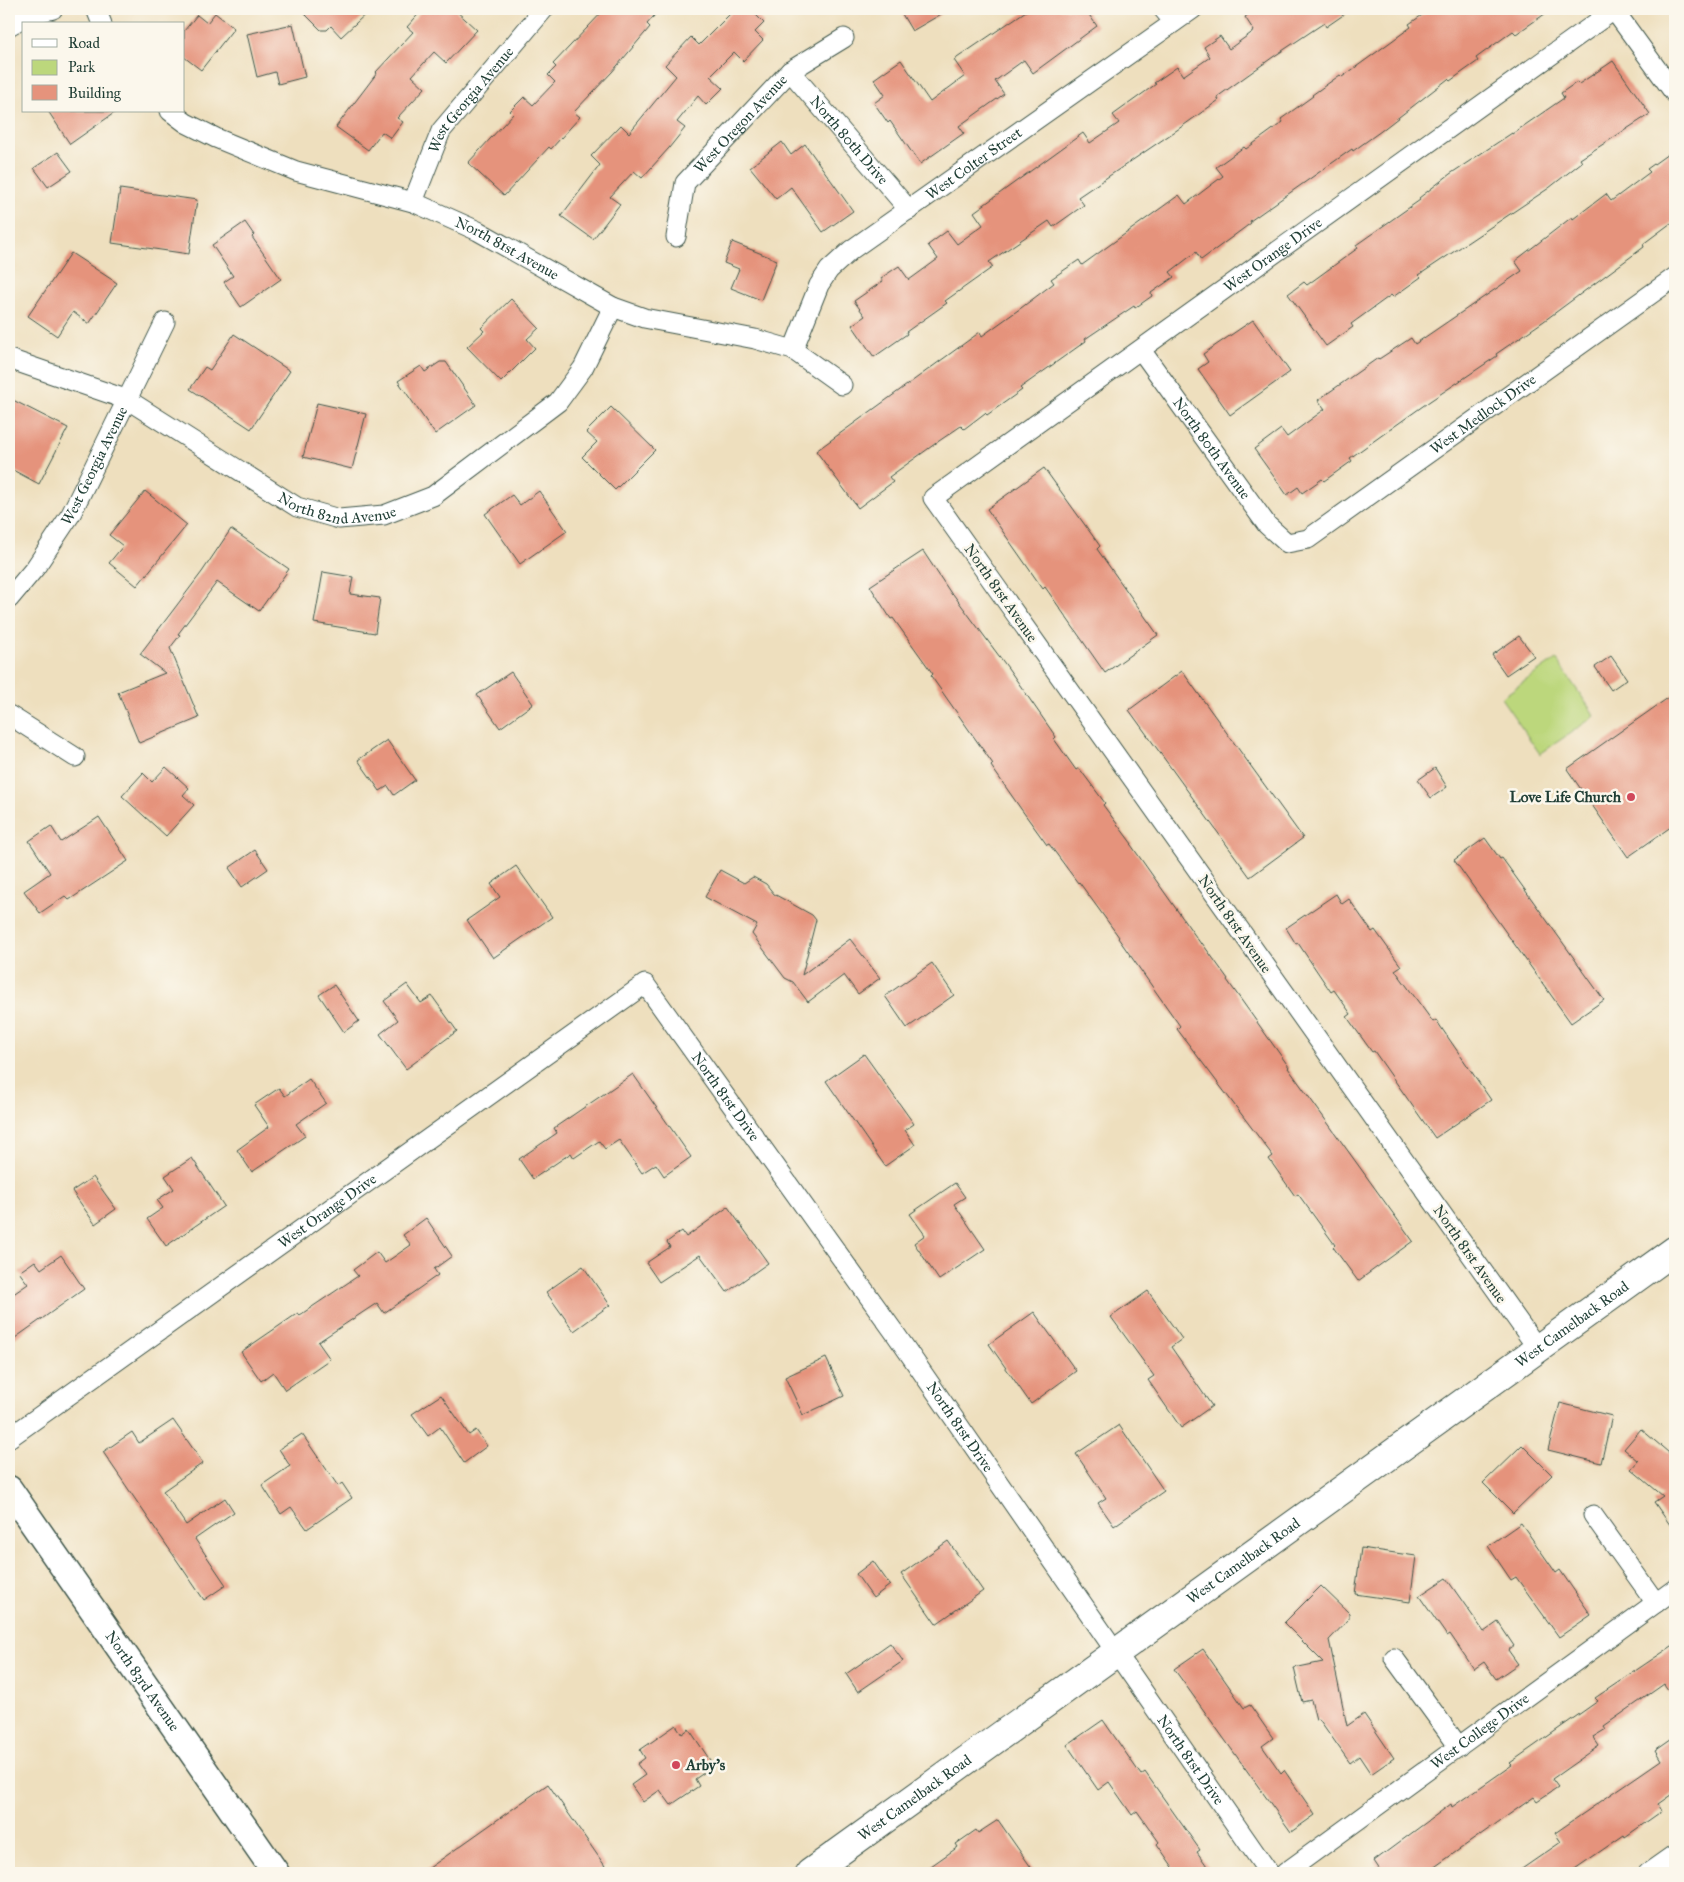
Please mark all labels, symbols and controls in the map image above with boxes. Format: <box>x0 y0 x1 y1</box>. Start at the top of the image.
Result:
legend <box>22 22 185 112</box>
text: Road <box>68 34 100 52</box>
street label: West Georgia Avenue <box>424 43 517 155</box>
text: Park <box>68 58 95 76</box>
street label: West Oregon Avenue <box>690 71 791 177</box>
text: Building <box>68 84 122 102</box>
street label: North 80th Drive <box>806 92 892 188</box>
street label: West Colter Street <box>922 123 1026 204</box>
street label: North 81st Avenue <box>452 213 562 284</box>
street label: West Orange Drive <box>1220 213 1325 296</box>
street label: West Medlock Drive <box>1427 370 1540 458</box>
street label: North 80th Avenue <box>1169 394 1254 503</box>
street label: West Georgia Avenue <box>57 403 131 529</box>
street label: North 82nd Avenue <box>275 488 399 528</box>
street label: North 81st Avenue <box>960 541 1042 645</box>
place label: Love Life Church <box>1510 788 1622 806</box>
marker: Love Life Church <box>1625 791 1637 803</box>
street label: North 81st Avenue <box>1194 872 1276 976</box>
street label: North 81st Drive <box>688 1049 764 1145</box>
street label: West Orange Drive <box>275 1170 380 1252</box>
street label: North 81st Avenue <box>1429 1202 1511 1306</box>
street label: West Camelback Road <box>1512 1277 1633 1371</box>
street label: North 81st Drive <box>923 1379 997 1475</box>
street label: West Camelback Road <box>1183 1514 1304 1608</box>
street label: North 83rd Avenue <box>102 1628 184 1735</box>
street label: West College Drive <box>1427 1689 1533 1773</box>
street label: North 81st Drive <box>1153 1711 1228 1808</box>
street label: West Camelback Road <box>854 1750 975 1845</box>
place label: Arby's <box>685 1756 726 1775</box>
marker: Arby's <box>670 1759 682 1771</box>

